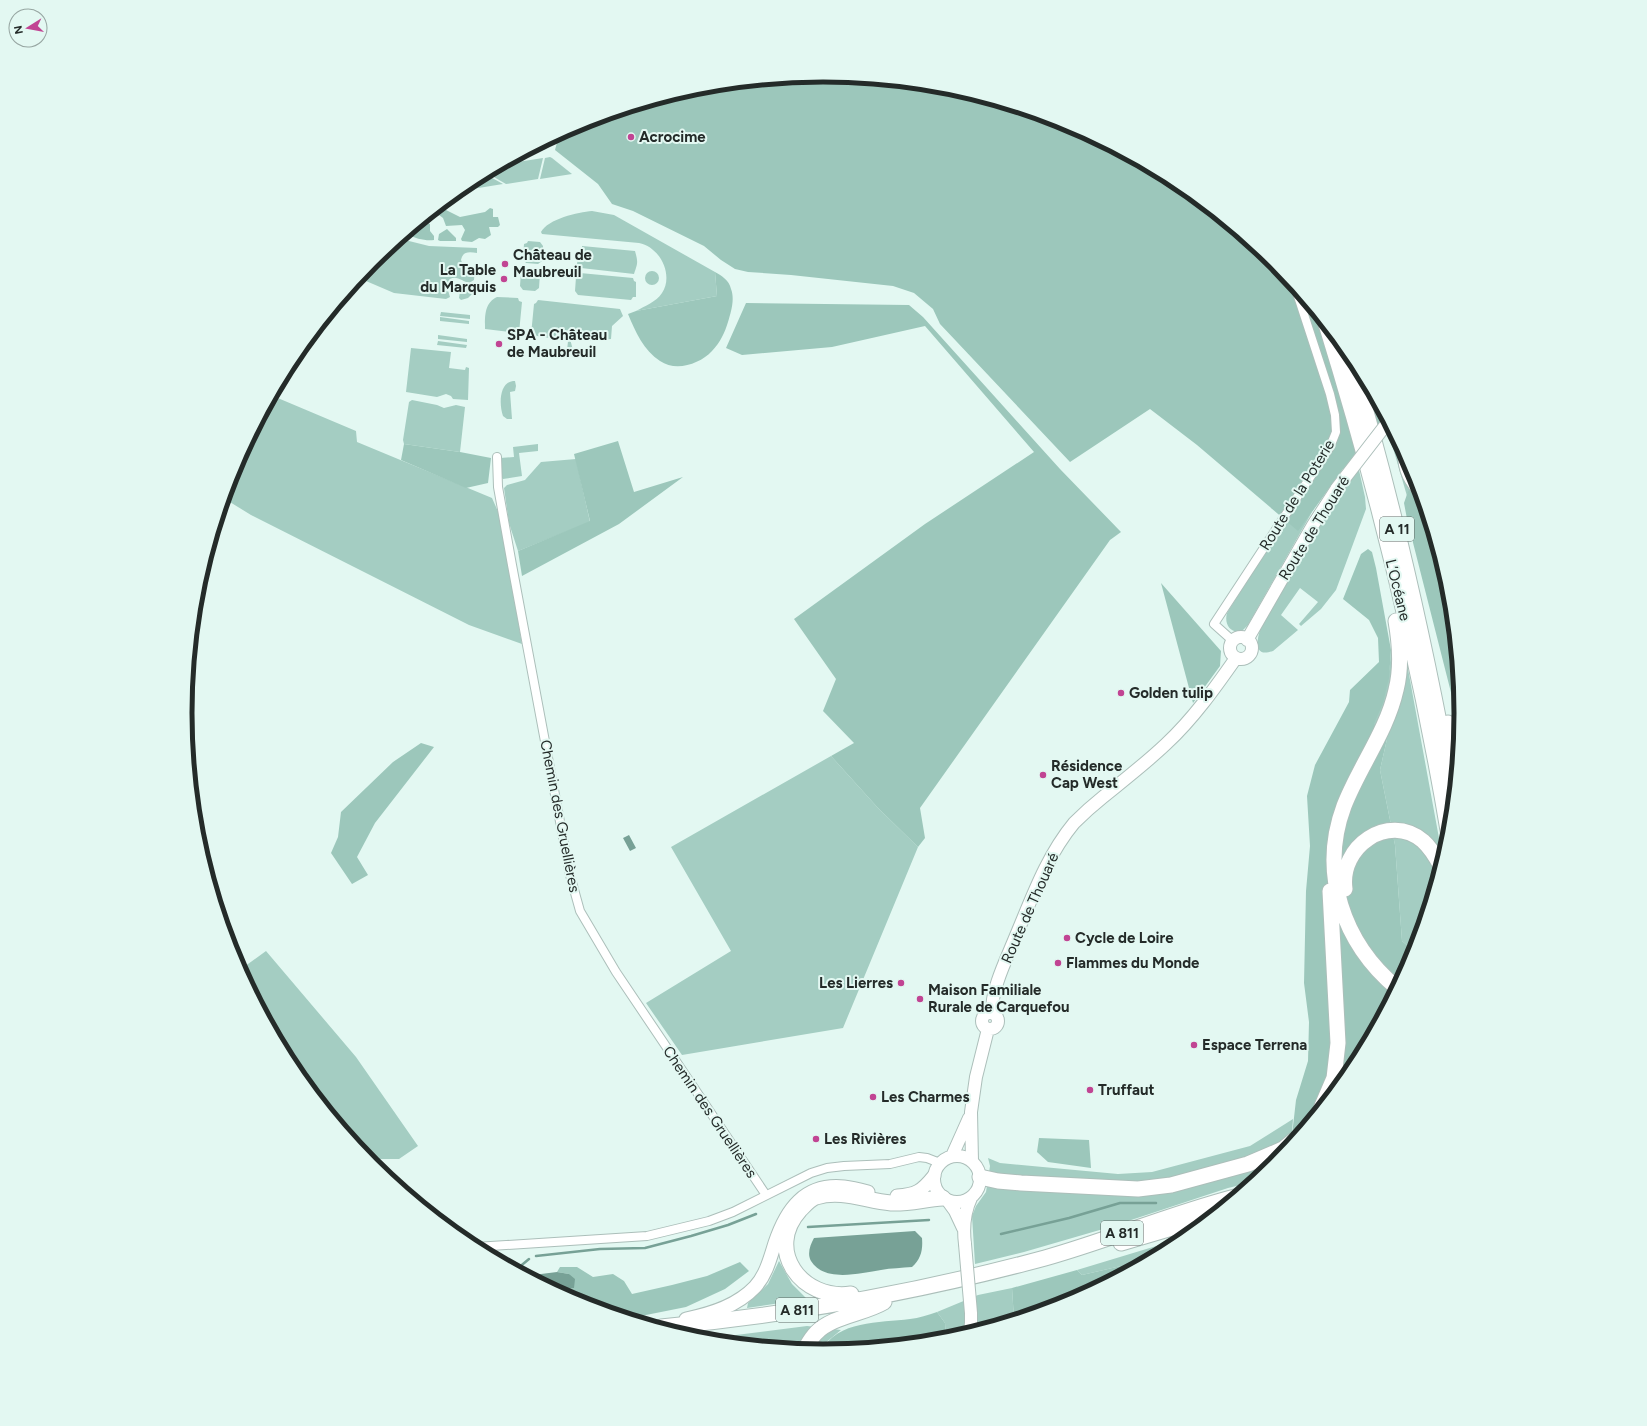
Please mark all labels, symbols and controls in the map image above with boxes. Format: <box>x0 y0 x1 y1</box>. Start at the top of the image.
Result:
north arrow <box>8 8 48 48</box>
text: N <box>11 24 26 35</box>
place label: Acrocime <box>639 128 706 146</box>
marker: Acrocime <box>626 132 636 142</box>
place label: Château de Maubreuil <box>513 246 593 281</box>
marker: Château de Maubreuil <box>500 259 510 269</box>
place label: La Table du Marquis <box>420 261 497 296</box>
marker: La Table du Marquis <box>499 274 509 284</box>
place label: SPA - Château de Maubreuil <box>507 326 607 361</box>
marker: SPA - Château de Maubreuil <box>494 339 504 349</box>
street label: Route de la Poterie <box>1256 436 1338 554</box>
street label: Route de Thouaré <box>1275 473 1353 583</box>
road number: A 11 <box>1380 517 1414 541</box>
street label: L’Océane <box>1382 557 1414 623</box>
place label: Golden tulip <box>1129 684 1213 702</box>
marker: Golden tulip <box>1116 688 1126 698</box>
street label: Chemin des Gruellières <box>536 738 584 894</box>
place label: Résidence Cap West <box>1051 757 1123 792</box>
marker: Résidence Cap West <box>1038 770 1048 780</box>
street label: Route de Thouaré <box>998 850 1062 966</box>
place label: Cycle de Loire <box>1075 929 1174 947</box>
marker: Cycle de Loire <box>1062 933 1072 943</box>
place label: Flammes du Monde <box>1066 954 1200 972</box>
marker: Flammes du Monde <box>1053 958 1063 968</box>
place label: Les Lierres <box>819 974 893 992</box>
marker: Les Lierres <box>896 978 906 988</box>
place label: Maison Familiale Rurale de Carquefou <box>928 981 1069 1016</box>
marker: Maison Familiale Rurale de Carquefou <box>915 994 925 1004</box>
place label: Espace Terrena <box>1202 1036 1307 1054</box>
marker: Espace Terrena <box>1189 1040 1199 1050</box>
street label: Chemin des Gruellières <box>659 1043 761 1181</box>
place label: Truffaut <box>1098 1081 1155 1099</box>
marker: Truffaut <box>1085 1085 1095 1095</box>
place label: Les Charmes <box>881 1088 969 1106</box>
marker: Les Charmes <box>868 1092 878 1102</box>
place label: Les Rivières <box>824 1130 906 1148</box>
marker: Les Rivières <box>811 1134 821 1144</box>
road number: A 811 <box>1101 1221 1143 1245</box>
road number: A 811 <box>776 1298 818 1322</box>

